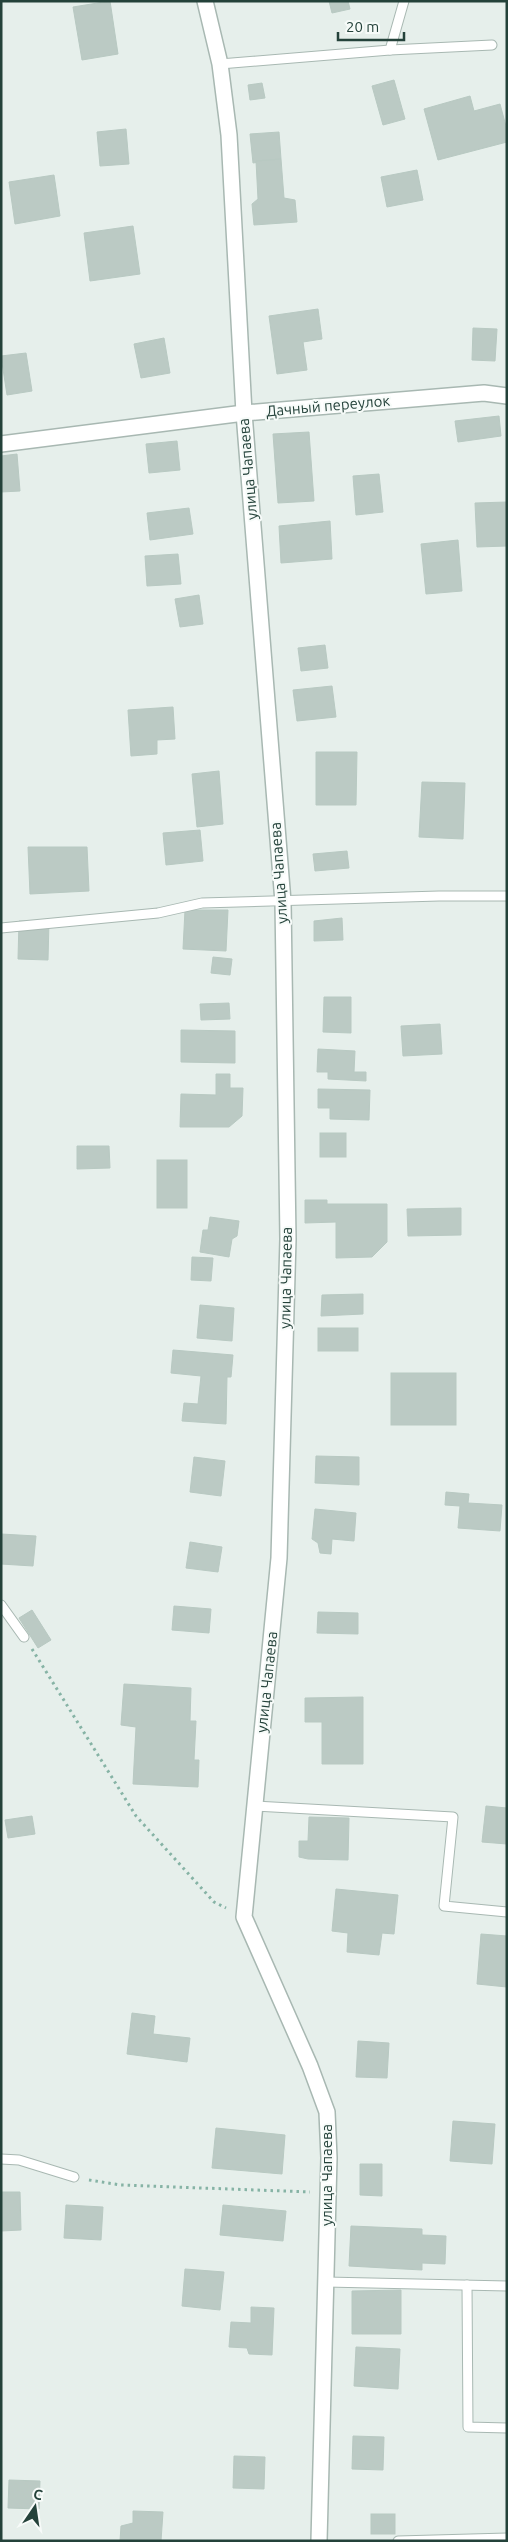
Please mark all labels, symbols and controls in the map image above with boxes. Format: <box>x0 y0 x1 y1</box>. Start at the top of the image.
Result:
scale bar <box>338 10 404 42</box>
text: 20 m <box>346 18 379 35</box>
street label: Дачный переулок <box>265 392 391 419</box>
street label: улица Чапаева <box>235 417 260 521</box>
street label: улица Чапаева <box>266 822 291 925</box>
street label: улица Чапаева <box>276 1227 295 1329</box>
street label: улица Чапаева <box>253 1630 280 1734</box>
street label: улица Чапаева <box>318 2124 335 2226</box>
north arrow <box>10 2482 60 2532</box>
text: С <box>32 2486 44 2503</box>

